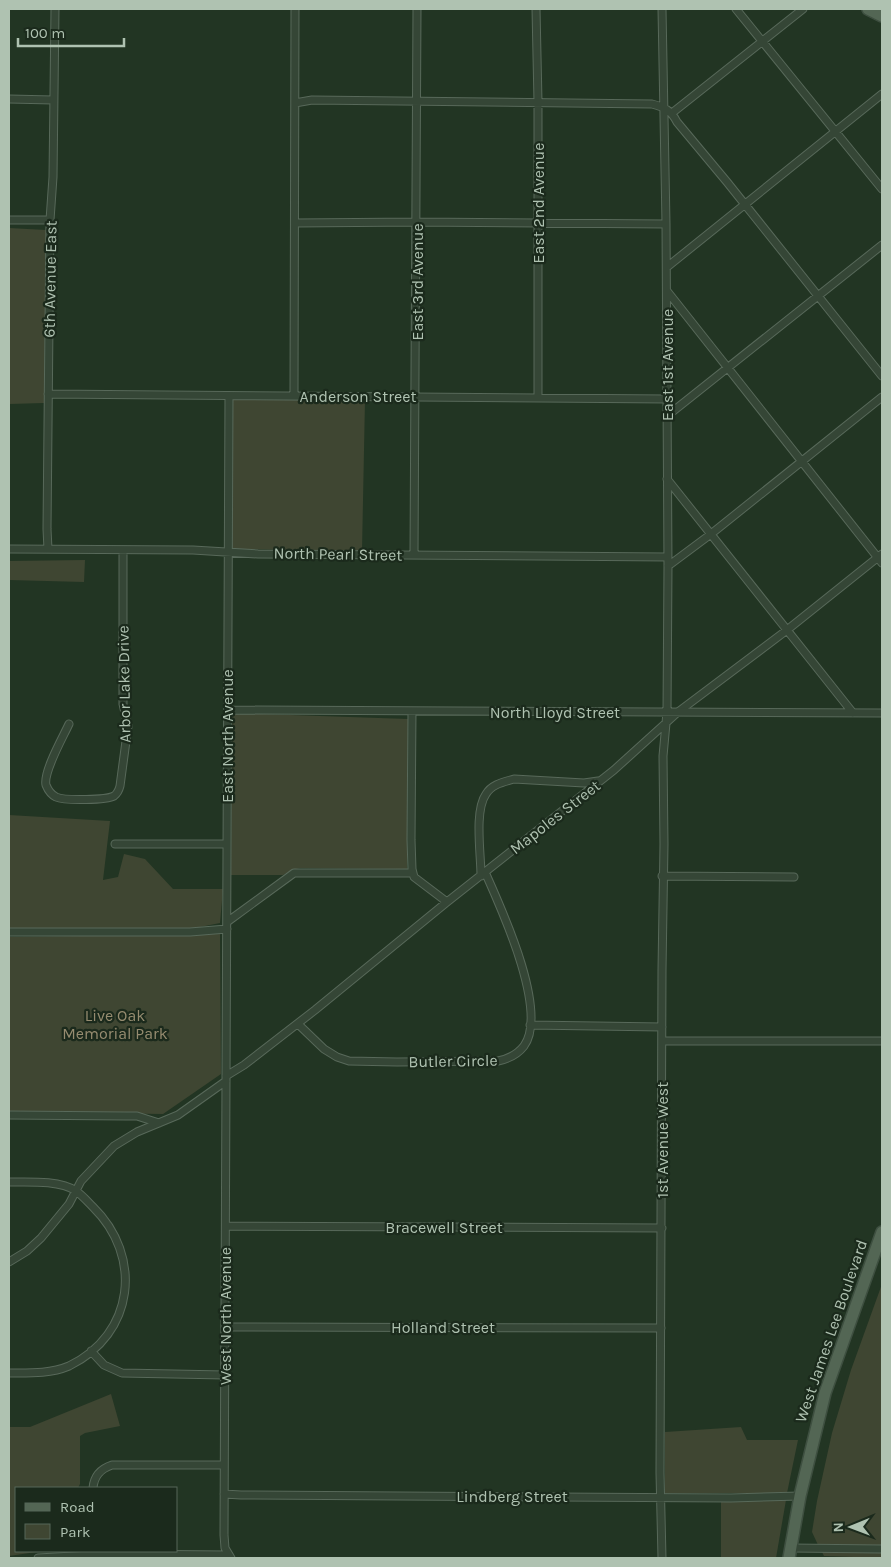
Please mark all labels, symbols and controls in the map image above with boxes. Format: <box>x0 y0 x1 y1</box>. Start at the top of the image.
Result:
scale bar <box>18 15 124 47</box>
text: 100 m <box>25 24 65 42</box>
street label: East 2nd Avenue <box>529 143 548 263</box>
street label: 6th Avenue East <box>39 220 61 338</box>
street label: East 3rd Avenue <box>408 223 427 341</box>
street label: East 1st Avenue <box>658 309 677 421</box>
street label: Anderson Street <box>300 387 416 406</box>
street label: North Pearl Street <box>273 543 403 565</box>
street label: Arbor Lake Drive <box>113 625 135 743</box>
street label: East North Avenue <box>218 669 237 803</box>
street label: North Lloyd Street <box>490 703 620 722</box>
street label: Mapoles Street <box>506 776 604 858</box>
park label: Live Oak Memorial Park <box>62 1006 168 1043</box>
street label: Butler Circle <box>408 1051 498 1071</box>
street label: 1st Avenue West <box>653 1082 672 1198</box>
street label: Bracewell Street <box>385 1218 503 1237</box>
street label: West James Lee Boulevard <box>791 1237 871 1425</box>
street label: West North Avenue <box>216 1247 235 1385</box>
street label: Holland Street <box>391 1318 495 1337</box>
legend <box>15 1487 178 1552</box>
street label: Lindberg Street <box>456 1487 568 1506</box>
text: Road <box>60 1498 95 1516</box>
north arrow <box>826 1502 876 1552</box>
text: N <box>830 1522 847 1532</box>
text: Park <box>60 1523 90 1541</box>

